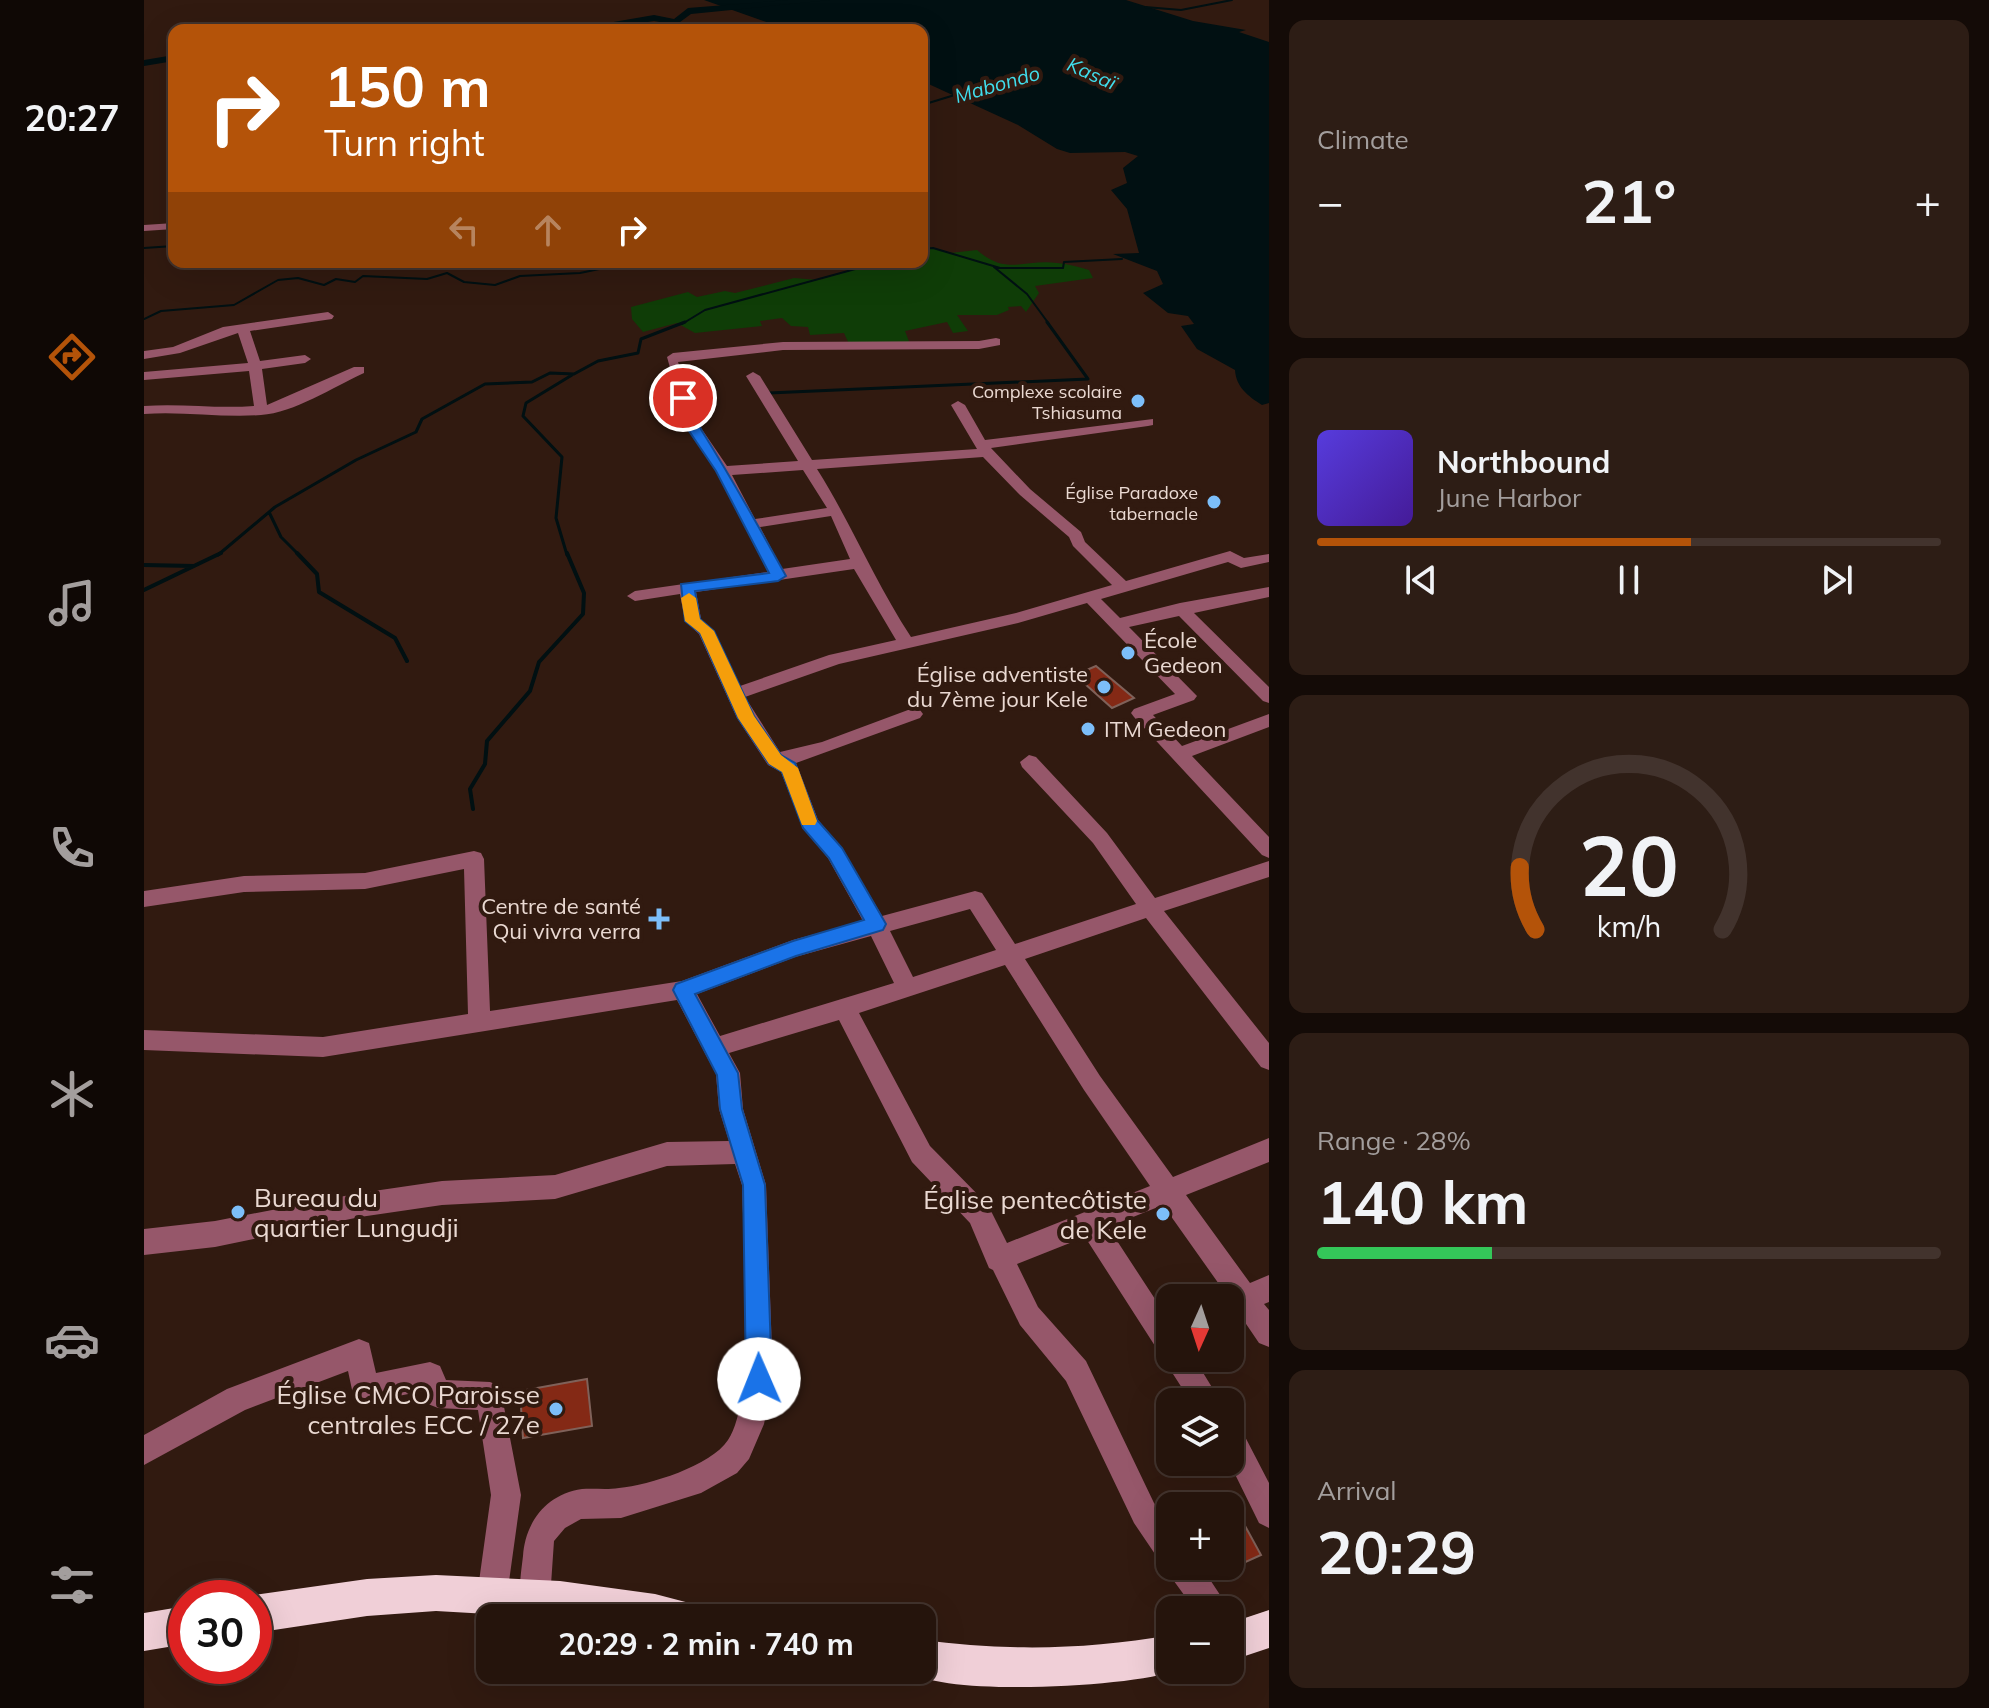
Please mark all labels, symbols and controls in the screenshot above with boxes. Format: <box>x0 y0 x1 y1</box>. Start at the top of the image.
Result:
text: 150 m <box>324 51 491 121</box>
water label: Kasaï <box>1063 51 1123 96</box>
icon: right <box>192 56 296 160</box>
water label: Mabondo <box>951 60 1043 108</box>
text: 20:27 <box>24 95 120 140</box>
text: Turn right <box>324 120 485 165</box>
text: Climate <box>1317 123 1409 156</box>
text: 21° <box>1582 163 1676 238</box>
text: − <box>1317 174 1343 229</box>
text: + <box>1915 174 1941 229</box>
icon: left <box>442 208 486 252</box>
icon: ahead <box>526 208 570 252</box>
icon: right <box>610 208 654 252</box>
icon: directions <box>44 329 100 385</box>
pin <box>649 364 717 432</box>
icon: arrive <box>661 376 705 420</box>
place label: Complexe scolaire Tshiasuma <box>972 380 1122 424</box>
marker: Complexe scolaire Tshiasuma <box>1129 392 1147 410</box>
text: Northbound <box>1437 443 1610 481</box>
place label: Église Paradoxe tabernacle <box>1065 481 1198 525</box>
text: June Harbor <box>1437 481 1582 514</box>
marker: Église Paradoxe tabernacle <box>1205 493 1223 511</box>
icon: previous <box>1399 558 1443 602</box>
icon: pause <box>1607 558 1651 602</box>
icon: next <box>1815 558 1859 602</box>
icon: music <box>44 575 100 631</box>
place label: École Gedeon <box>1144 626 1223 679</box>
marker: École Gedeon <box>1119 644 1137 662</box>
place label: Église adventiste du 7ème jour Kele <box>907 660 1088 713</box>
marker: Église adventiste du 7ème jour Kele <box>1095 678 1113 696</box>
place label: ITM Gedeon <box>1104 715 1226 743</box>
marker: ITM Gedeon <box>1079 720 1097 738</box>
text: 20 <box>1579 812 1679 917</box>
icon: phone <box>44 820 100 876</box>
place label: Centre de santé Qui vivra verra <box>481 892 641 945</box>
marker: Centre de santé Qui vivra verra <box>648 908 670 930</box>
text: km/h <box>1597 908 1661 944</box>
icon: climate <box>44 1066 100 1122</box>
text: Range · 28% <box>1317 1124 1471 1157</box>
text: 140 km <box>1317 1164 1529 1239</box>
place label: Bureau du quartier Lungudji <box>254 1181 459 1244</box>
place label: Église pentecôtiste de Kele <box>923 1183 1147 1246</box>
marker: Bureau du quartier Lungudji <box>229 1203 247 1221</box>
marker: Église pentecôtiste de Kele <box>1154 1205 1172 1223</box>
north arrow <box>1156 1284 1244 1372</box>
map controls <box>1156 1284 1244 1684</box>
icon: car <box>44 1312 100 1368</box>
position arrow <box>717 1337 801 1421</box>
place label: Église CMCO Paroisse centrales ECC / 27e <box>277 1378 540 1441</box>
button: layers <box>1156 1388 1244 1476</box>
marker: Église CMCO Paroisse centrales ECC / 27e <box>547 1400 565 1418</box>
text: Arrival <box>1317 1474 1397 1507</box>
button: + <box>1156 1492 1244 1580</box>
text: 20:29 <box>1317 1514 1476 1589</box>
icon: filters <box>44 1557 100 1613</box>
speed limit sign: 30 <box>168 1580 272 1684</box>
button: − <box>1156 1596 1244 1684</box>
text: 20:29 · 2 min · 740 m <box>558 1625 854 1663</box>

